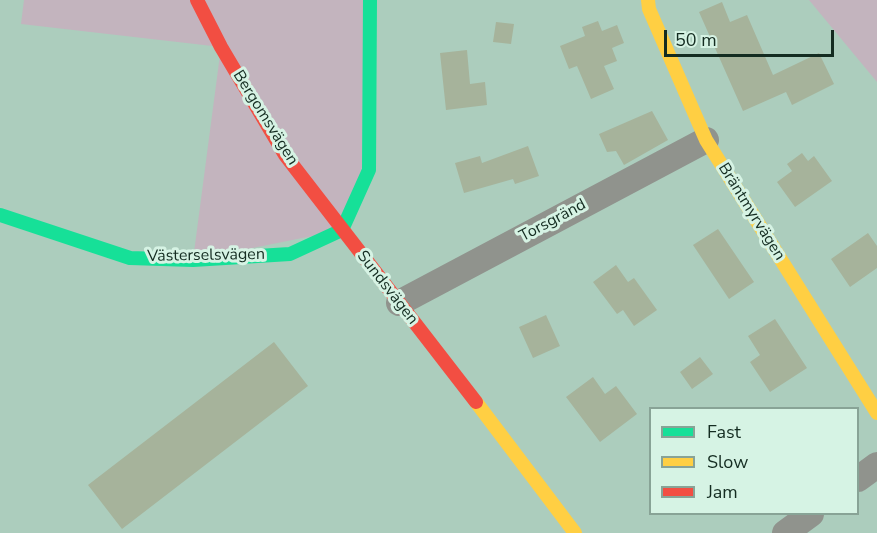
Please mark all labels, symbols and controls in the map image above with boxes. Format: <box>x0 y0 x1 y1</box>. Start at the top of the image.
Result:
scale bar <box>667 18 836 56</box>
text: 50 m <box>675 28 717 52</box>
street label: Bergomsvägen <box>228 67 302 169</box>
street label: Bräntmyrvägen <box>713 160 789 264</box>
street label: Torsgränd <box>516 195 590 247</box>
street label: Västerselsvägen <box>147 245 265 267</box>
street label: Sundsvägen <box>352 247 422 329</box>
legend <box>649 407 859 515</box>
text: Fast <box>707 420 741 444</box>
text: Slow <box>707 450 748 474</box>
text: Jam <box>707 480 738 504</box>

